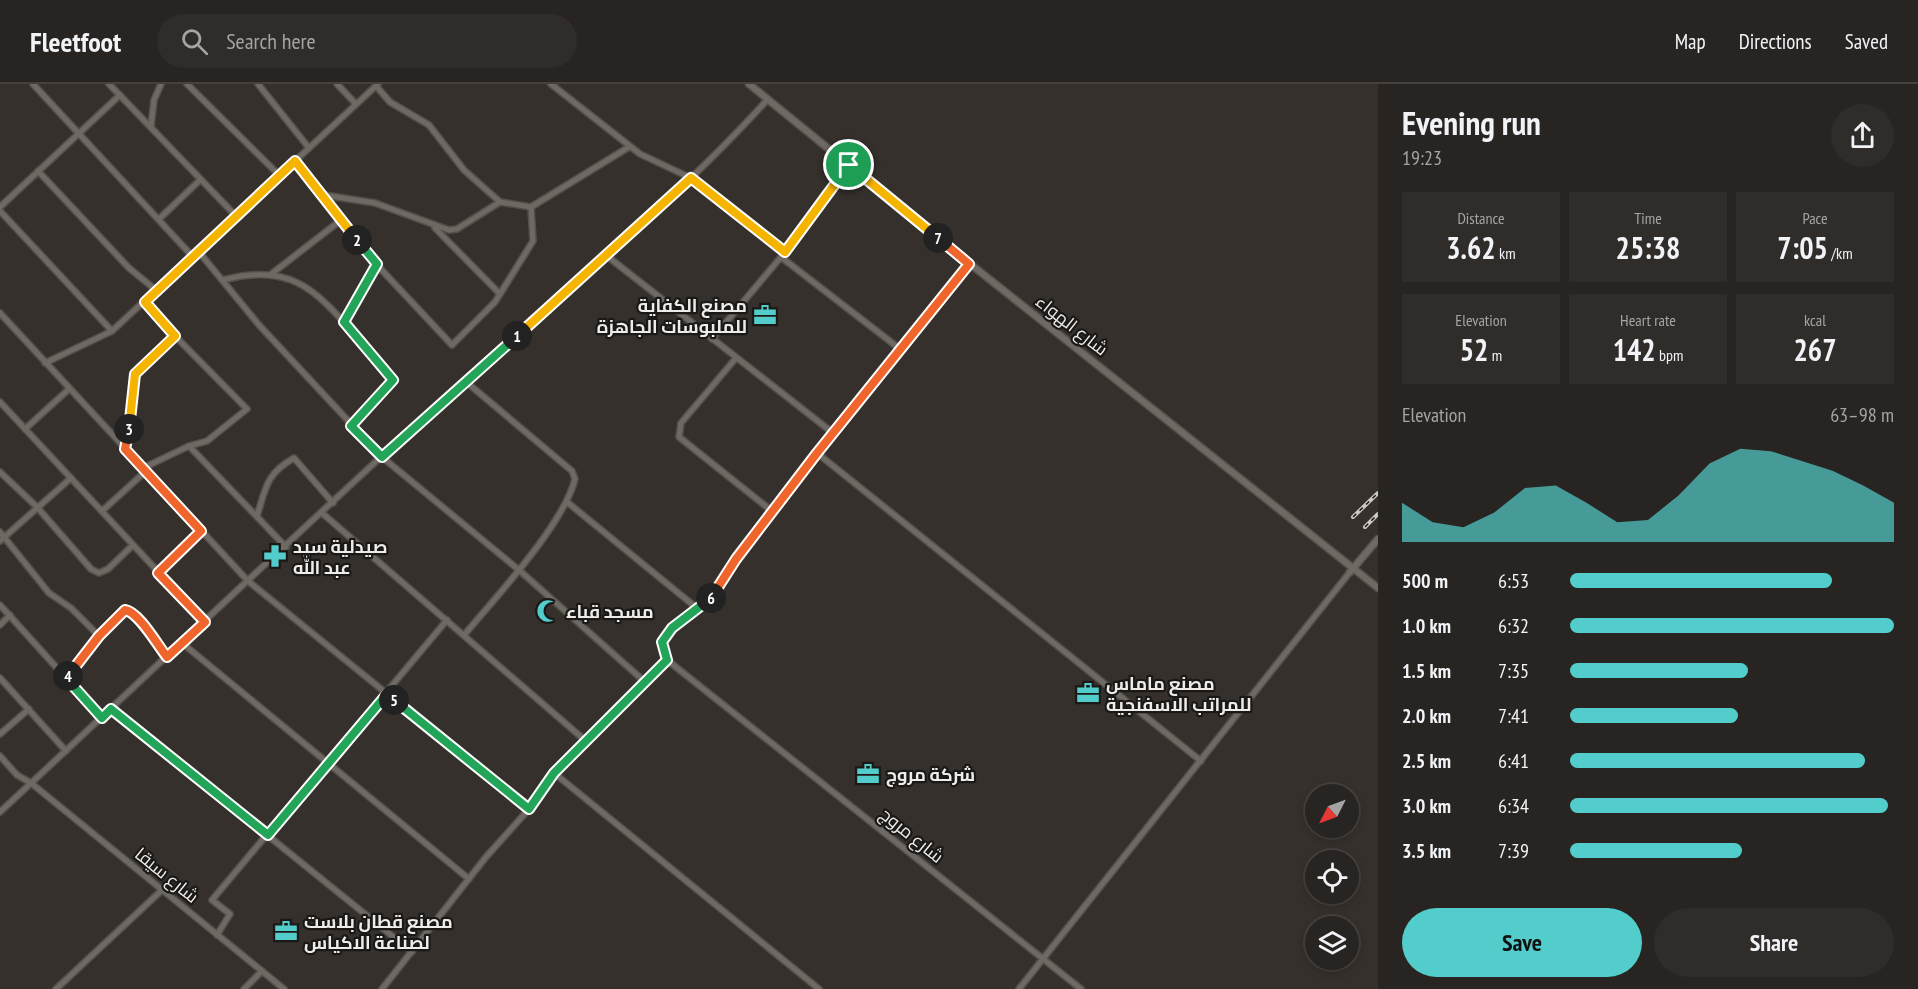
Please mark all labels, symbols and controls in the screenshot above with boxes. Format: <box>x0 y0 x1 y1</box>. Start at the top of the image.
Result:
search box <box>157 14 577 68</box>
text: Fleetfoot <box>30 23 121 60</box>
icon: search <box>178 25 211 58</box>
text: Search here <box>226 27 316 55</box>
text: Map <box>1675 28 1706 55</box>
text: Directions <box>1739 28 1812 55</box>
text: Saved <box>1845 28 1888 55</box>
text: Evening run <box>1402 101 1541 144</box>
button: share <box>1831 104 1894 167</box>
pin <box>823 139 874 190</box>
text: 19:23 <box>1402 145 1442 171</box>
icon: arrive <box>832 148 865 181</box>
text: Distance <box>1457 208 1505 228</box>
text: Time <box>1634 208 1662 228</box>
text: Pace <box>1802 208 1828 228</box>
pin: 7 <box>923 223 953 253</box>
pin: 2 <box>342 225 372 255</box>
text: 7 <box>934 228 942 248</box>
text: 3.62 <box>1446 228 1496 267</box>
text: 25:38 <box>1616 228 1680 267</box>
text: 7:05 <box>1777 228 1828 267</box>
text: 2 <box>353 230 361 250</box>
text: km <box>1496 243 1516 263</box>
text: /km <box>1828 243 1853 263</box>
street label: شارع الهواء <box>1031 290 1113 361</box>
place label: مصنع الكفاية للملبوسات الجاهزة <box>597 294 747 338</box>
office icon: مصنع الكفاية للملبوسات الجاهزة <box>752 302 778 328</box>
text: Elevation <box>1455 310 1507 330</box>
text: Heart rate <box>1620 310 1676 330</box>
text: kcal <box>1804 310 1826 330</box>
pin: 1 <box>502 321 532 351</box>
text: 1 <box>513 326 521 346</box>
text: 52 <box>1460 330 1488 369</box>
text: 142 <box>1613 330 1656 369</box>
text: 267 <box>1793 330 1837 369</box>
text: m <box>1488 345 1502 365</box>
text: bpm <box>1656 345 1683 365</box>
text: Elevation <box>1402 402 1466 428</box>
text: 63–98 m <box>1830 402 1894 428</box>
pin: 3 <box>114 414 144 444</box>
text: 3 <box>125 419 133 439</box>
place label: صيدلية سيد عبد الله <box>293 535 387 579</box>
pharmacy icon: صيدلية سيد عبد الله <box>262 543 288 569</box>
text: 500 m <box>1402 568 1448 594</box>
text: 6:53 <box>1498 568 1529 594</box>
pin: 6 <box>696 583 726 613</box>
text: 6 <box>707 588 715 608</box>
mosque icon: مسجد قباء <box>535 598 561 624</box>
place label: مسجد قباء <box>566 600 654 623</box>
text: 1.0 km <box>1402 613 1451 639</box>
text: 6:32 <box>1498 613 1529 639</box>
text: 1.5 km <box>1402 658 1451 684</box>
text: 7:35 <box>1498 658 1529 684</box>
pin: 4 <box>53 661 83 691</box>
text: 4 <box>64 666 72 686</box>
place label: مصنع ماماس للمراتب الاسفنجية <box>1106 672 1251 716</box>
office icon: مصنع ماماس للمراتب الاسفنجية <box>1075 680 1101 706</box>
pin: 5 <box>379 685 409 715</box>
text: 5 <box>390 690 398 710</box>
text: 2.0 km <box>1402 703 1451 729</box>
text: 7:41 <box>1498 703 1529 729</box>
text: 2.5 km <box>1402 748 1451 774</box>
text: 6:41 <box>1498 748 1529 774</box>
office icon: شركة مروج <box>855 761 881 787</box>
place label: شركة مروج <box>886 763 975 787</box>
north arrow <box>1305 784 1359 838</box>
map controls <box>1305 784 1359 970</box>
text: 3.0 km <box>1402 793 1451 819</box>
text: 6:34 <box>1498 793 1529 819</box>
street label: شارع مروج <box>875 802 949 869</box>
text: 3.5 km <box>1402 838 1451 864</box>
text: 7:39 <box>1498 838 1529 864</box>
street label: شارع سيقا <box>130 842 204 909</box>
button: locate <box>1305 850 1359 904</box>
button: Save <box>1402 908 1642 977</box>
button: Share <box>1654 908 1894 977</box>
place label: مصنع قطان بلاست لصناعة الاكياس <box>304 910 453 954</box>
button: layers <box>1305 916 1359 970</box>
office icon: مصنع قطان بلاست لصناعة الاكياس <box>273 918 299 944</box>

